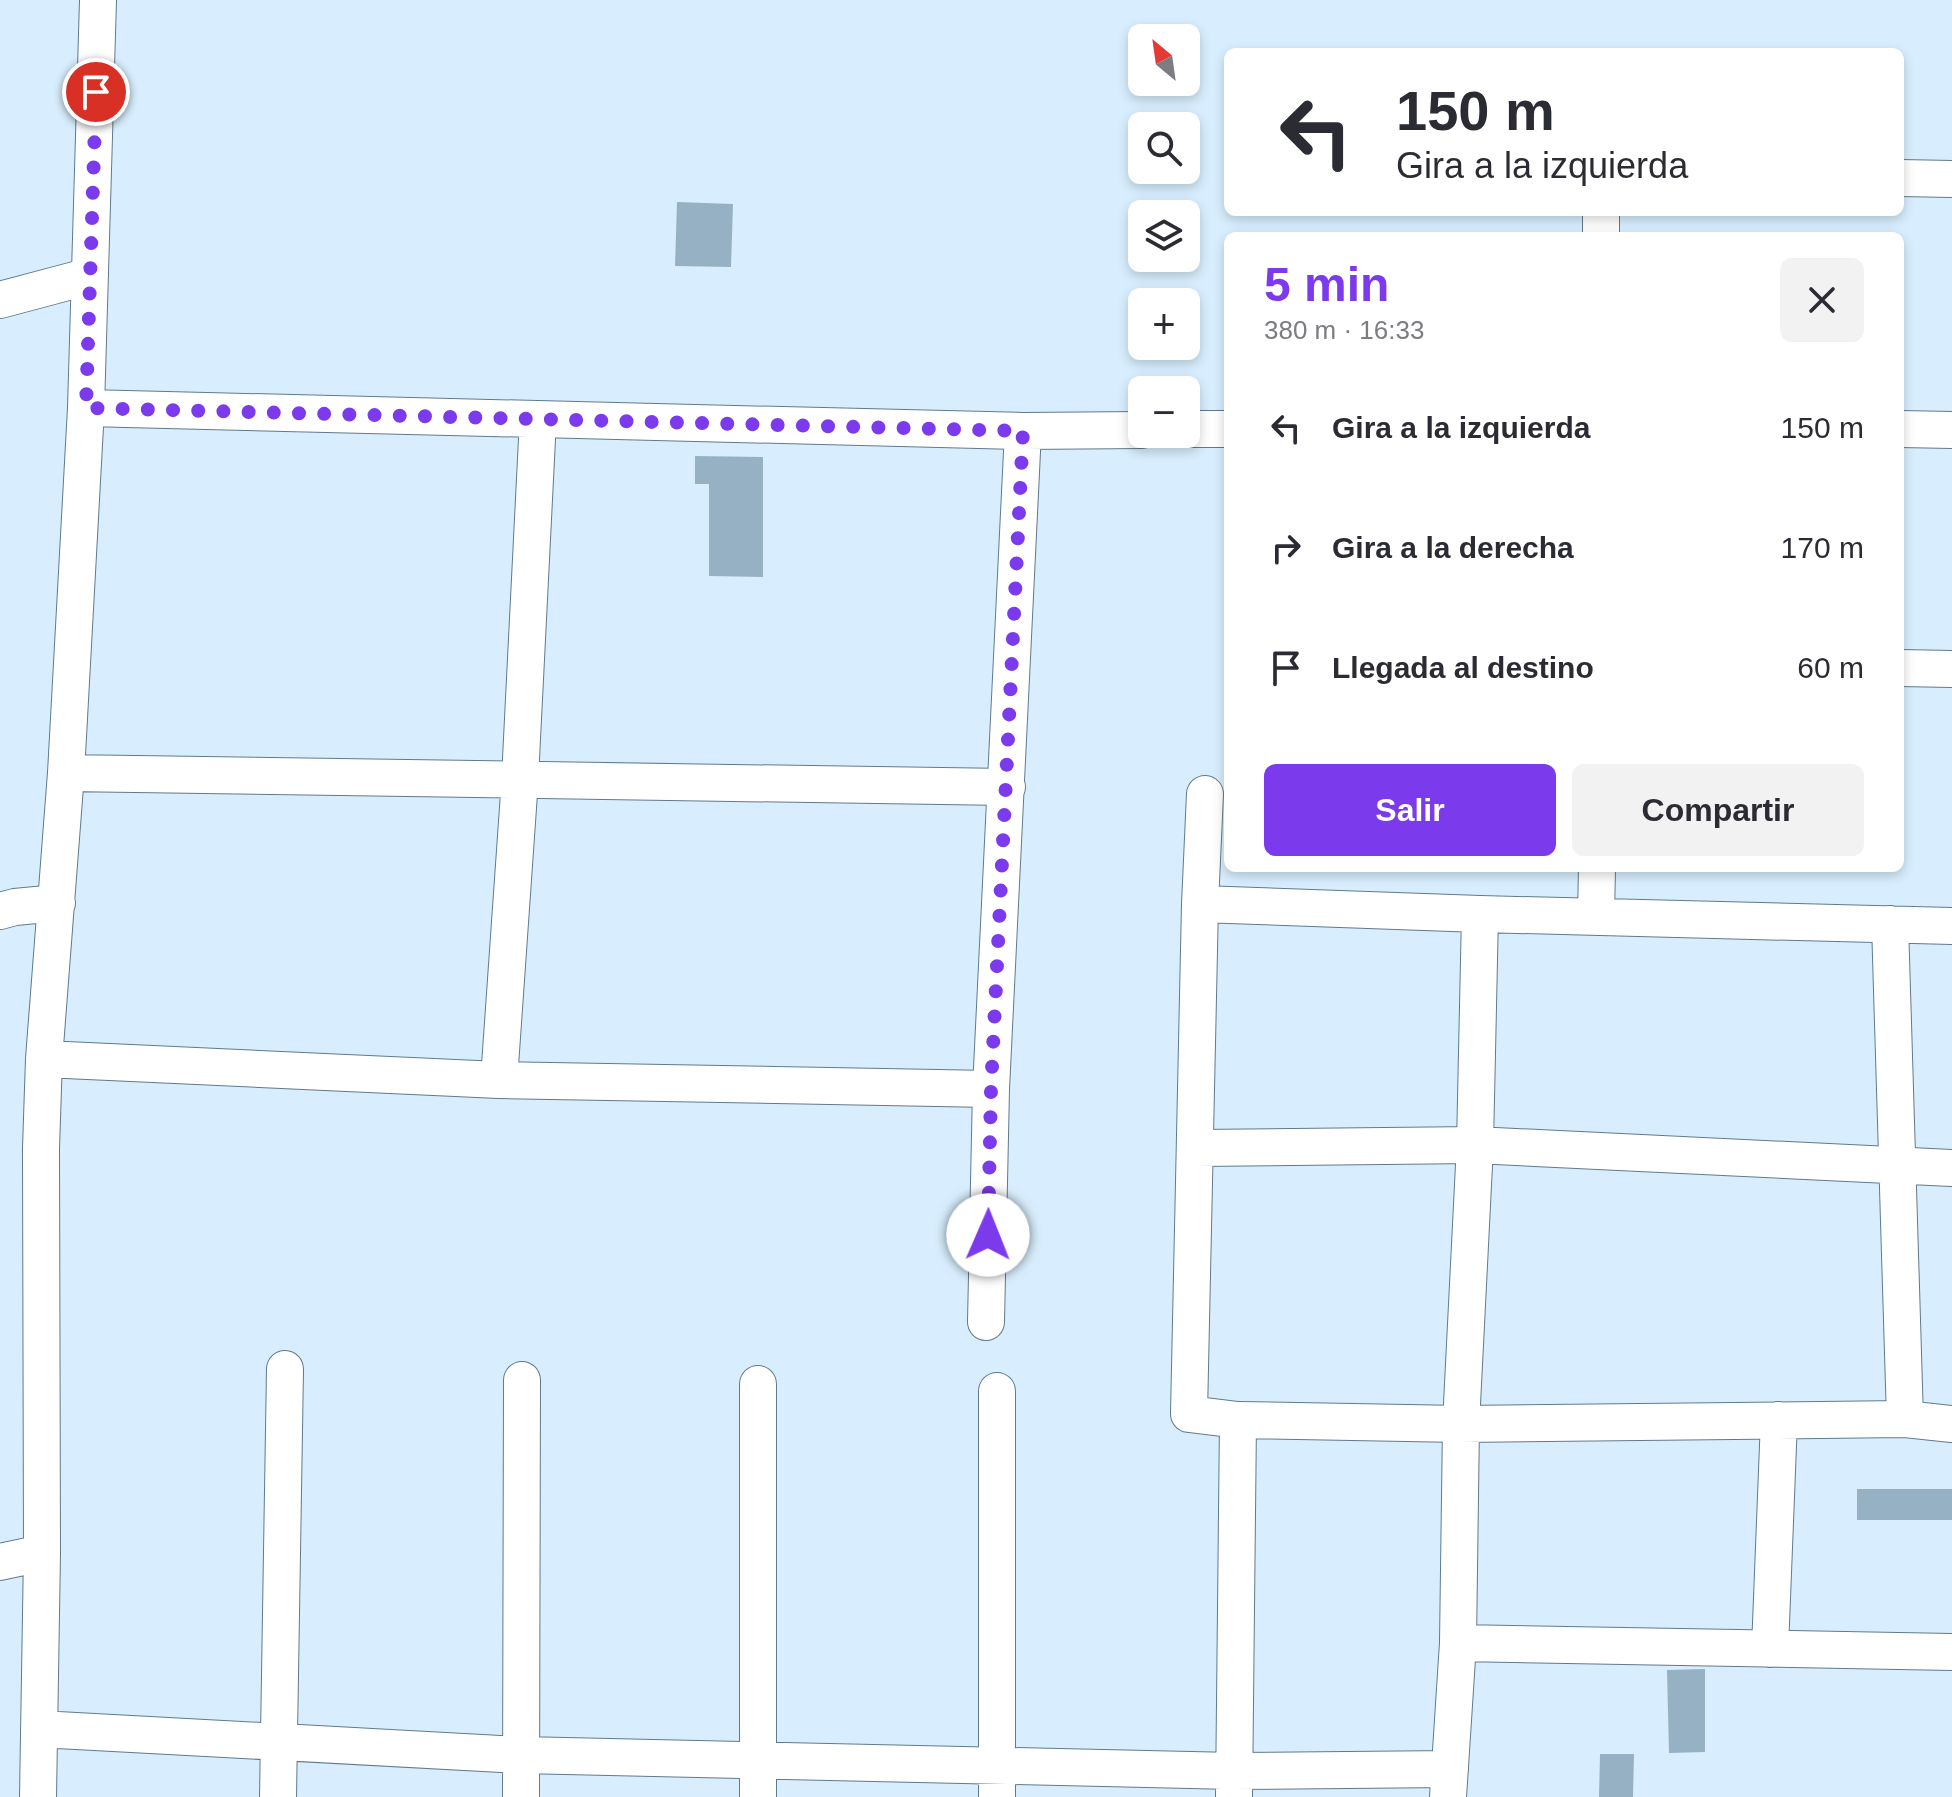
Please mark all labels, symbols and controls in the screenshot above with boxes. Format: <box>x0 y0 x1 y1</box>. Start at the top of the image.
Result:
north arrow <box>1128 24 1200 96</box>
map controls <box>1128 24 1200 448</box>
pin <box>62 58 130 126</box>
icon: arrive <box>74 70 118 114</box>
text: 150 m <box>1396 79 1555 142</box>
icon: left <box>1264 80 1368 184</box>
button: search <box>1128 112 1200 184</box>
text: Gira a la izquierda <box>1396 145 1688 186</box>
button: layers <box>1128 200 1200 272</box>
text: 5 min <box>1264 258 1389 311</box>
button: close <box>1780 258 1864 342</box>
button: + <box>1128 288 1200 360</box>
text: 380 m · 16:33 <box>1264 315 1424 345</box>
button: − <box>1128 376 1200 448</box>
icon: left <box>1264 406 1308 450</box>
text: Gira a la izquierda <box>1332 411 1590 444</box>
text: 150 m <box>1781 411 1864 444</box>
icon: right <box>1264 526 1308 570</box>
text: Gira a la derecha <box>1332 531 1574 564</box>
text: 170 m <box>1781 531 1864 564</box>
icon: arrive <box>1264 646 1308 690</box>
text: Llegada al destino <box>1332 651 1594 684</box>
text: 60 m <box>1797 651 1864 684</box>
button: Salir <box>1264 764 1556 856</box>
button: Compartir <box>1572 764 1864 856</box>
position arrow <box>946 1193 1030 1277</box>

